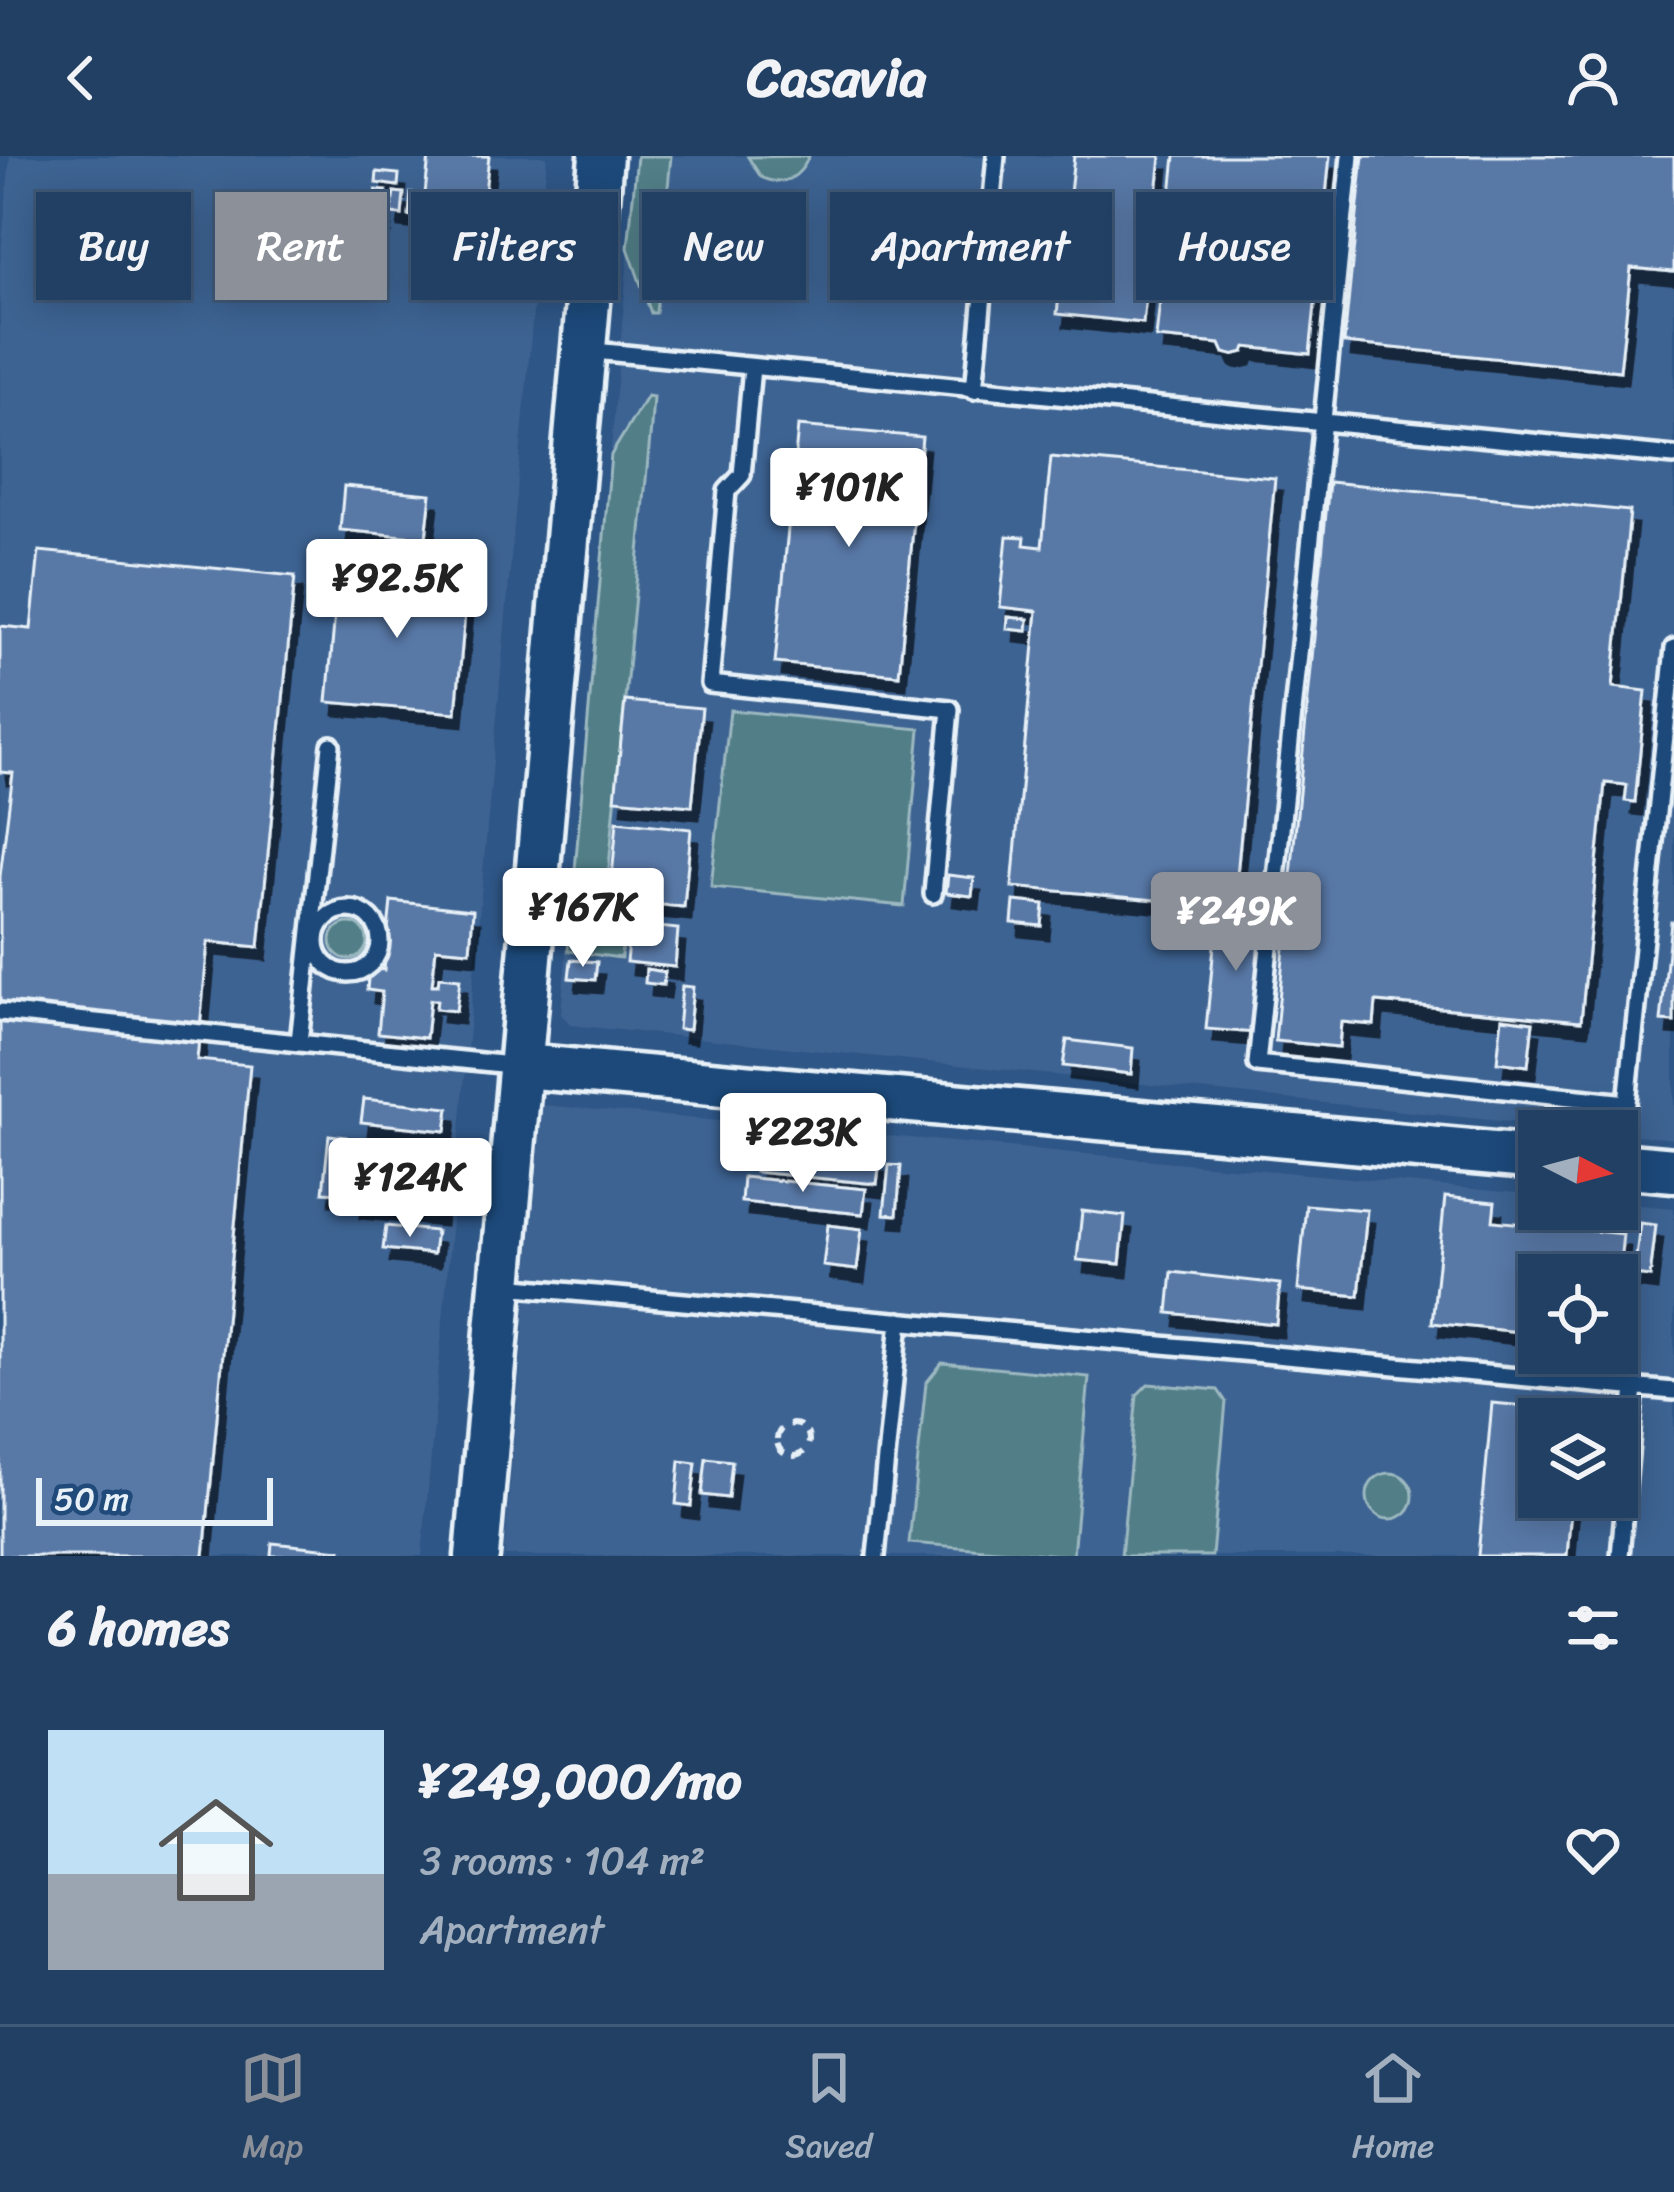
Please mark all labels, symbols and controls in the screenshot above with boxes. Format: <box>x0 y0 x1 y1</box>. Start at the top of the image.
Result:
text: Casavia <box>747 30 927 126</box>
icon: back <box>48 45 114 111</box>
icon: person <box>1560 45 1626 111</box>
chip: Buy <box>36 192 191 300</box>
chip: Rent <box>215 192 387 300</box>
chip: Filters <box>411 192 618 300</box>
chip: New <box>642 192 806 300</box>
chip: Apartment <box>830 192 1112 300</box>
chip: House <box>1136 192 1333 300</box>
pin: ¥101K <box>765 448 933 550</box>
text: ¥101K <box>797 452 901 521</box>
pin: ¥92.5K <box>299 539 495 641</box>
text: ¥92.5K <box>333 543 461 612</box>
pin: ¥167K <box>499 868 667 970</box>
text: ¥167K <box>530 872 636 941</box>
pin: ¥249K <box>1152 872 1320 974</box>
text: ¥249K <box>1178 876 1294 945</box>
pin: ¥223K <box>719 1093 887 1195</box>
text: ¥223K <box>747 1097 859 1166</box>
north arrow <box>1518 1110 1638 1230</box>
map controls <box>1518 1110 1638 1518</box>
pin: ¥124K <box>326 1138 494 1240</box>
text: ¥124K <box>356 1142 464 1211</box>
button: locate <box>1518 1254 1638 1374</box>
button: layers <box>1518 1398 1638 1518</box>
text: 50 m <box>54 1470 129 1528</box>
scale bar <box>36 1472 273 1525</box>
text: 6 homes <box>48 1583 229 1673</box>
icon: filters <box>1560 1595 1626 1661</box>
text: ¥249,000/mo <box>420 1736 742 1826</box>
icon: home <box>144 1778 288 1922</box>
icon: heart <box>1560 1817 1626 1883</box>
text: 3 rooms · 104 m² <box>420 1826 705 1895</box>
text: Apartment <box>420 1895 604 1964</box>
tab: Map <box>240 2045 306 2175</box>
tab: Saved <box>785 2045 872 2175</box>
tab: Home <box>1352 2045 1434 2175</box>

